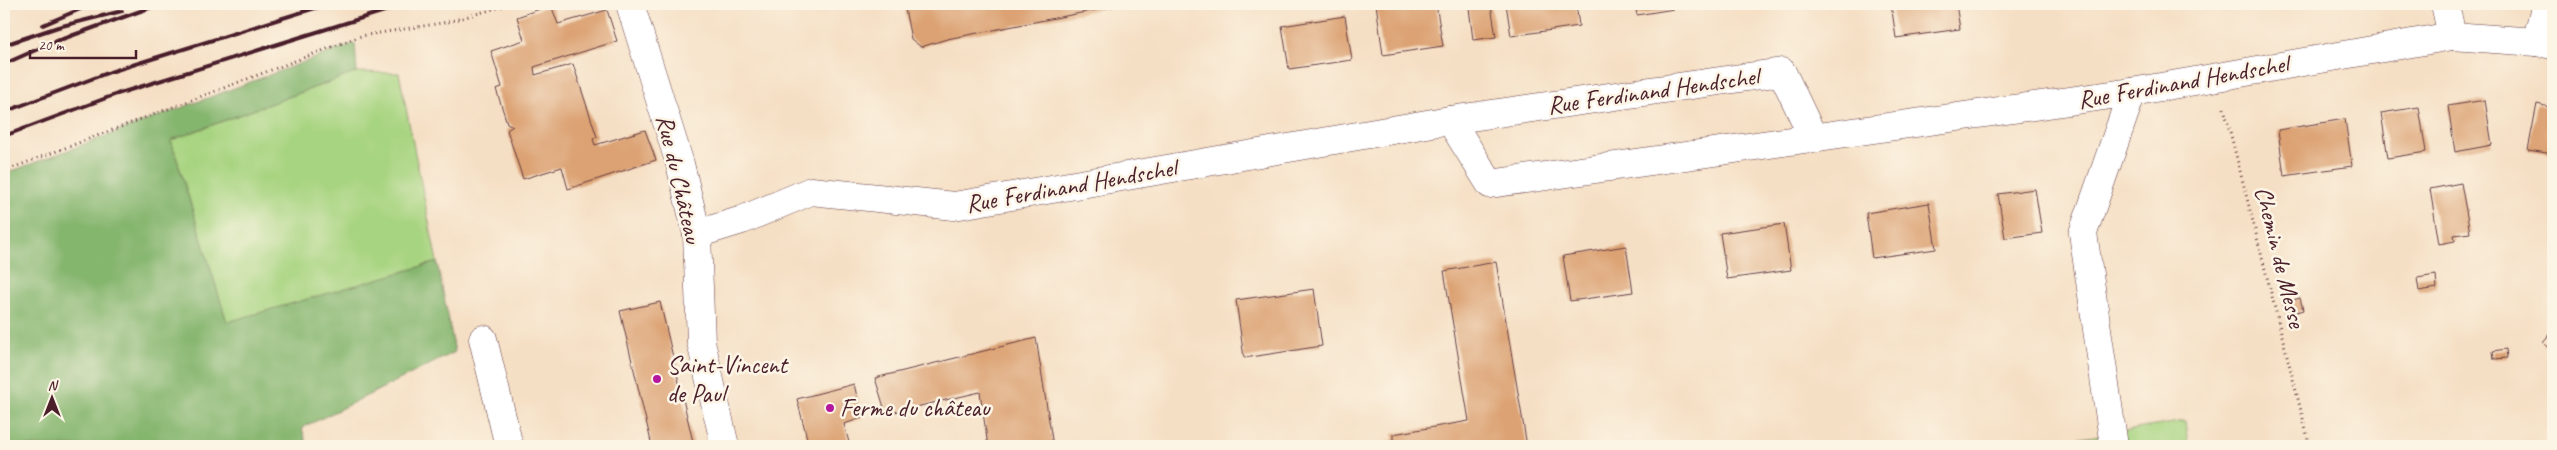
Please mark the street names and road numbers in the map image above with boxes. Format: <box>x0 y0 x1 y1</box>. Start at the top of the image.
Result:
street label: Rue Ferdinand Hendschel <box>2075 47 2295 116</box>
street label: Rue Ferdinand Hendschel <box>1545 60 1765 122</box>
street label: Rue du Château <box>649 112 710 248</box>
street label: Rue Ferdinand Hendschel <box>963 151 1183 220</box>
street label: Chemin de Messe <box>2247 183 2313 333</box>

